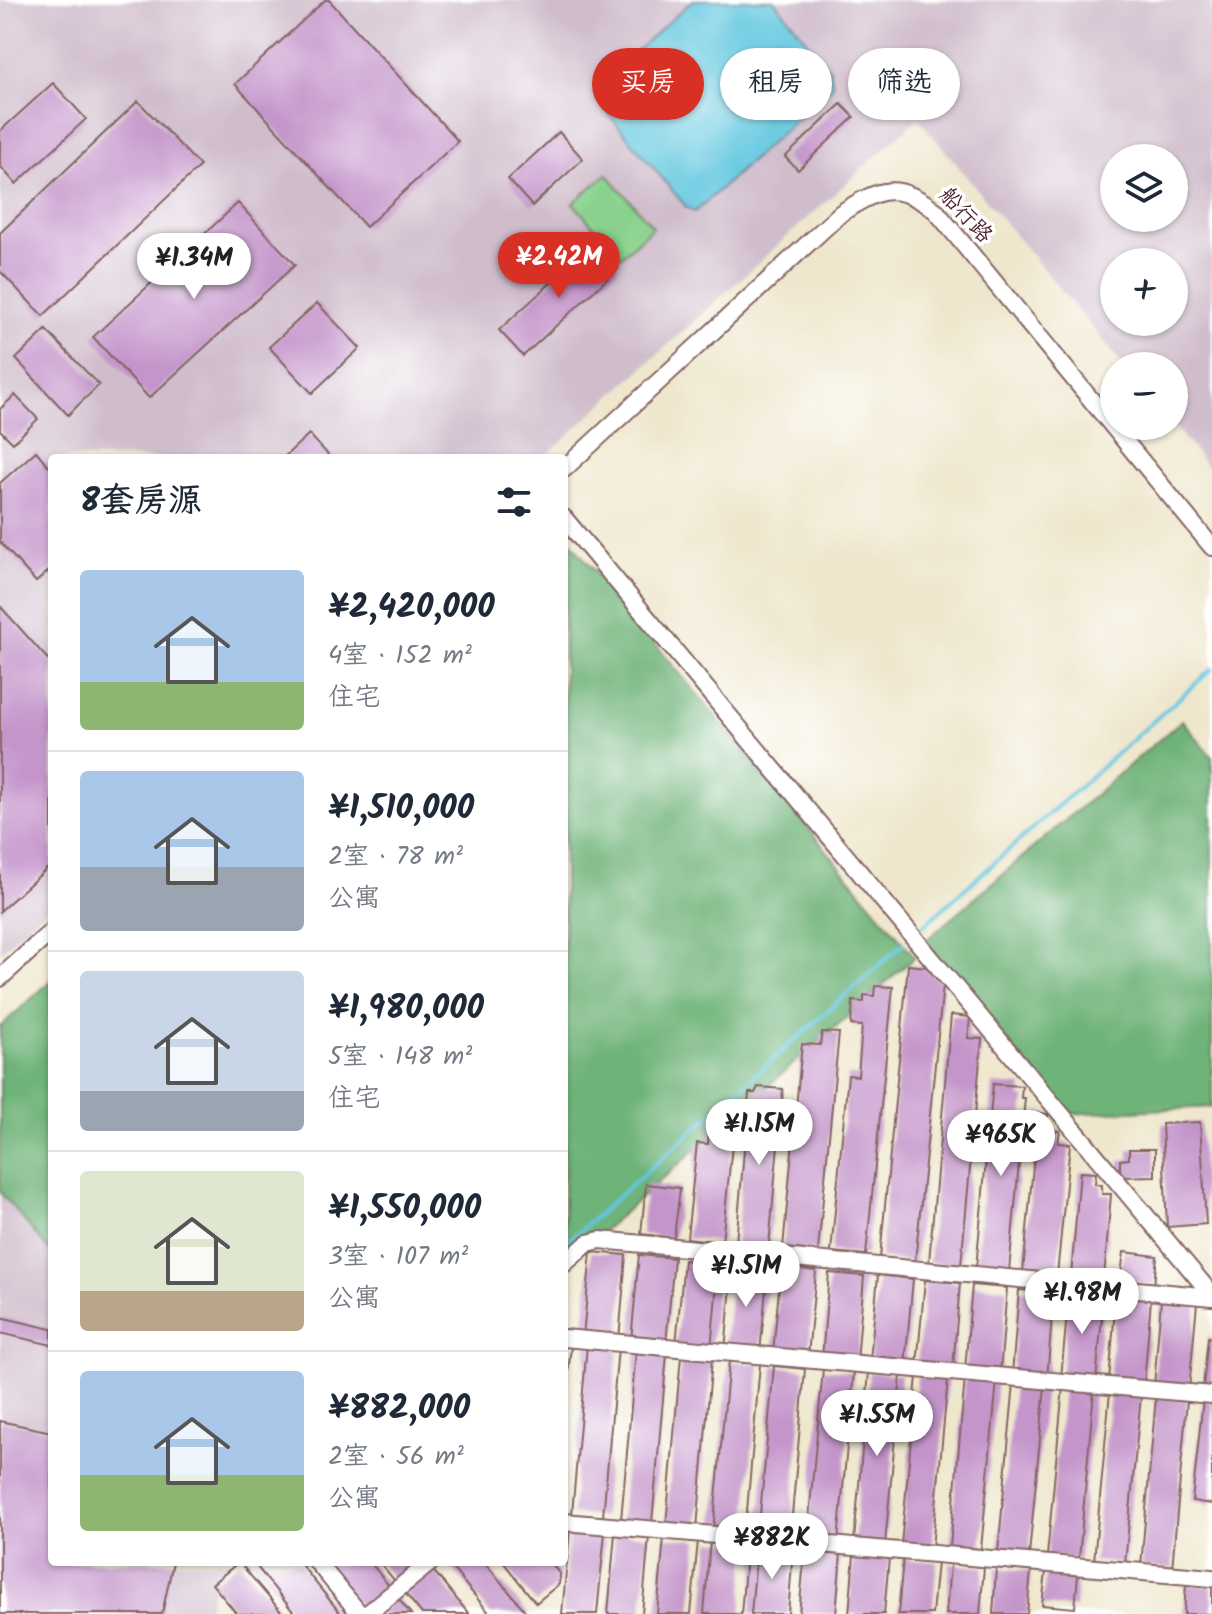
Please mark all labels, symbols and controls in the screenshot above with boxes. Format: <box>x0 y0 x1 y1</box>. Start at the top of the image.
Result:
chip: 买房 <box>592 48 704 120</box>
chip: 租房 <box>720 48 832 120</box>
chip: 筛选 <box>848 48 960 120</box>
map controls <box>1100 144 1188 440</box>
button: layers <box>1100 144 1188 232</box>
street label: 船行路 <box>930 180 1000 252</box>
pin: ¥2.42M <box>494 232 624 300</box>
pin: ¥1.34M <box>129 233 259 301</box>
text: ¥2.42M <box>516 237 602 279</box>
text: ¥1.34M <box>155 238 233 280</box>
button: + <box>1100 248 1188 336</box>
button: − <box>1100 352 1188 440</box>
text: 8套房源 <box>80 475 202 529</box>
icon: filters <box>492 480 536 524</box>
text: ¥2,420,000 <box>328 581 495 635</box>
icon: home <box>144 602 240 698</box>
text: 4室 · 152 m² <box>328 635 472 677</box>
text: 住宅 <box>328 677 380 719</box>
text: ¥1,510,000 <box>328 782 474 836</box>
icon: home <box>144 803 240 899</box>
text: 2室 · 78 m² <box>328 836 463 878</box>
text: 公寓 <box>328 878 380 920</box>
text: ¥1,980,000 <box>328 982 484 1036</box>
icon: home <box>144 1003 240 1099</box>
text: 5室 · 148 m² <box>328 1036 472 1078</box>
text: 住宅 <box>328 1078 380 1120</box>
pin: ¥1.15M <box>694 1099 824 1167</box>
text: ¥1.15M <box>724 1104 794 1146</box>
pin: ¥965K <box>945 1110 1057 1178</box>
text: ¥965K <box>965 1115 1037 1157</box>
text: ¥1,550,000 <box>328 1182 481 1236</box>
icon: home <box>144 1203 240 1299</box>
text: 3室 · 107 m² <box>328 1236 468 1278</box>
pin: ¥1.51M <box>681 1241 811 1309</box>
text: ¥1.51M <box>711 1246 781 1288</box>
pin: ¥1.98M <box>1017 1268 1147 1336</box>
text: ¥1.98M <box>1043 1273 1121 1315</box>
text: 公寓 <box>328 1278 380 1320</box>
text: ¥882,000 <box>328 1382 470 1436</box>
pin: ¥1.55M <box>812 1390 942 1458</box>
text: ¥1.55M <box>839 1395 915 1437</box>
icon: home <box>144 1403 240 1499</box>
text: 2室 · 56 m² <box>328 1436 464 1478</box>
text: 公寓 <box>328 1478 380 1520</box>
pin: ¥882K <box>716 1513 828 1581</box>
text: ¥882K <box>733 1518 811 1560</box>

